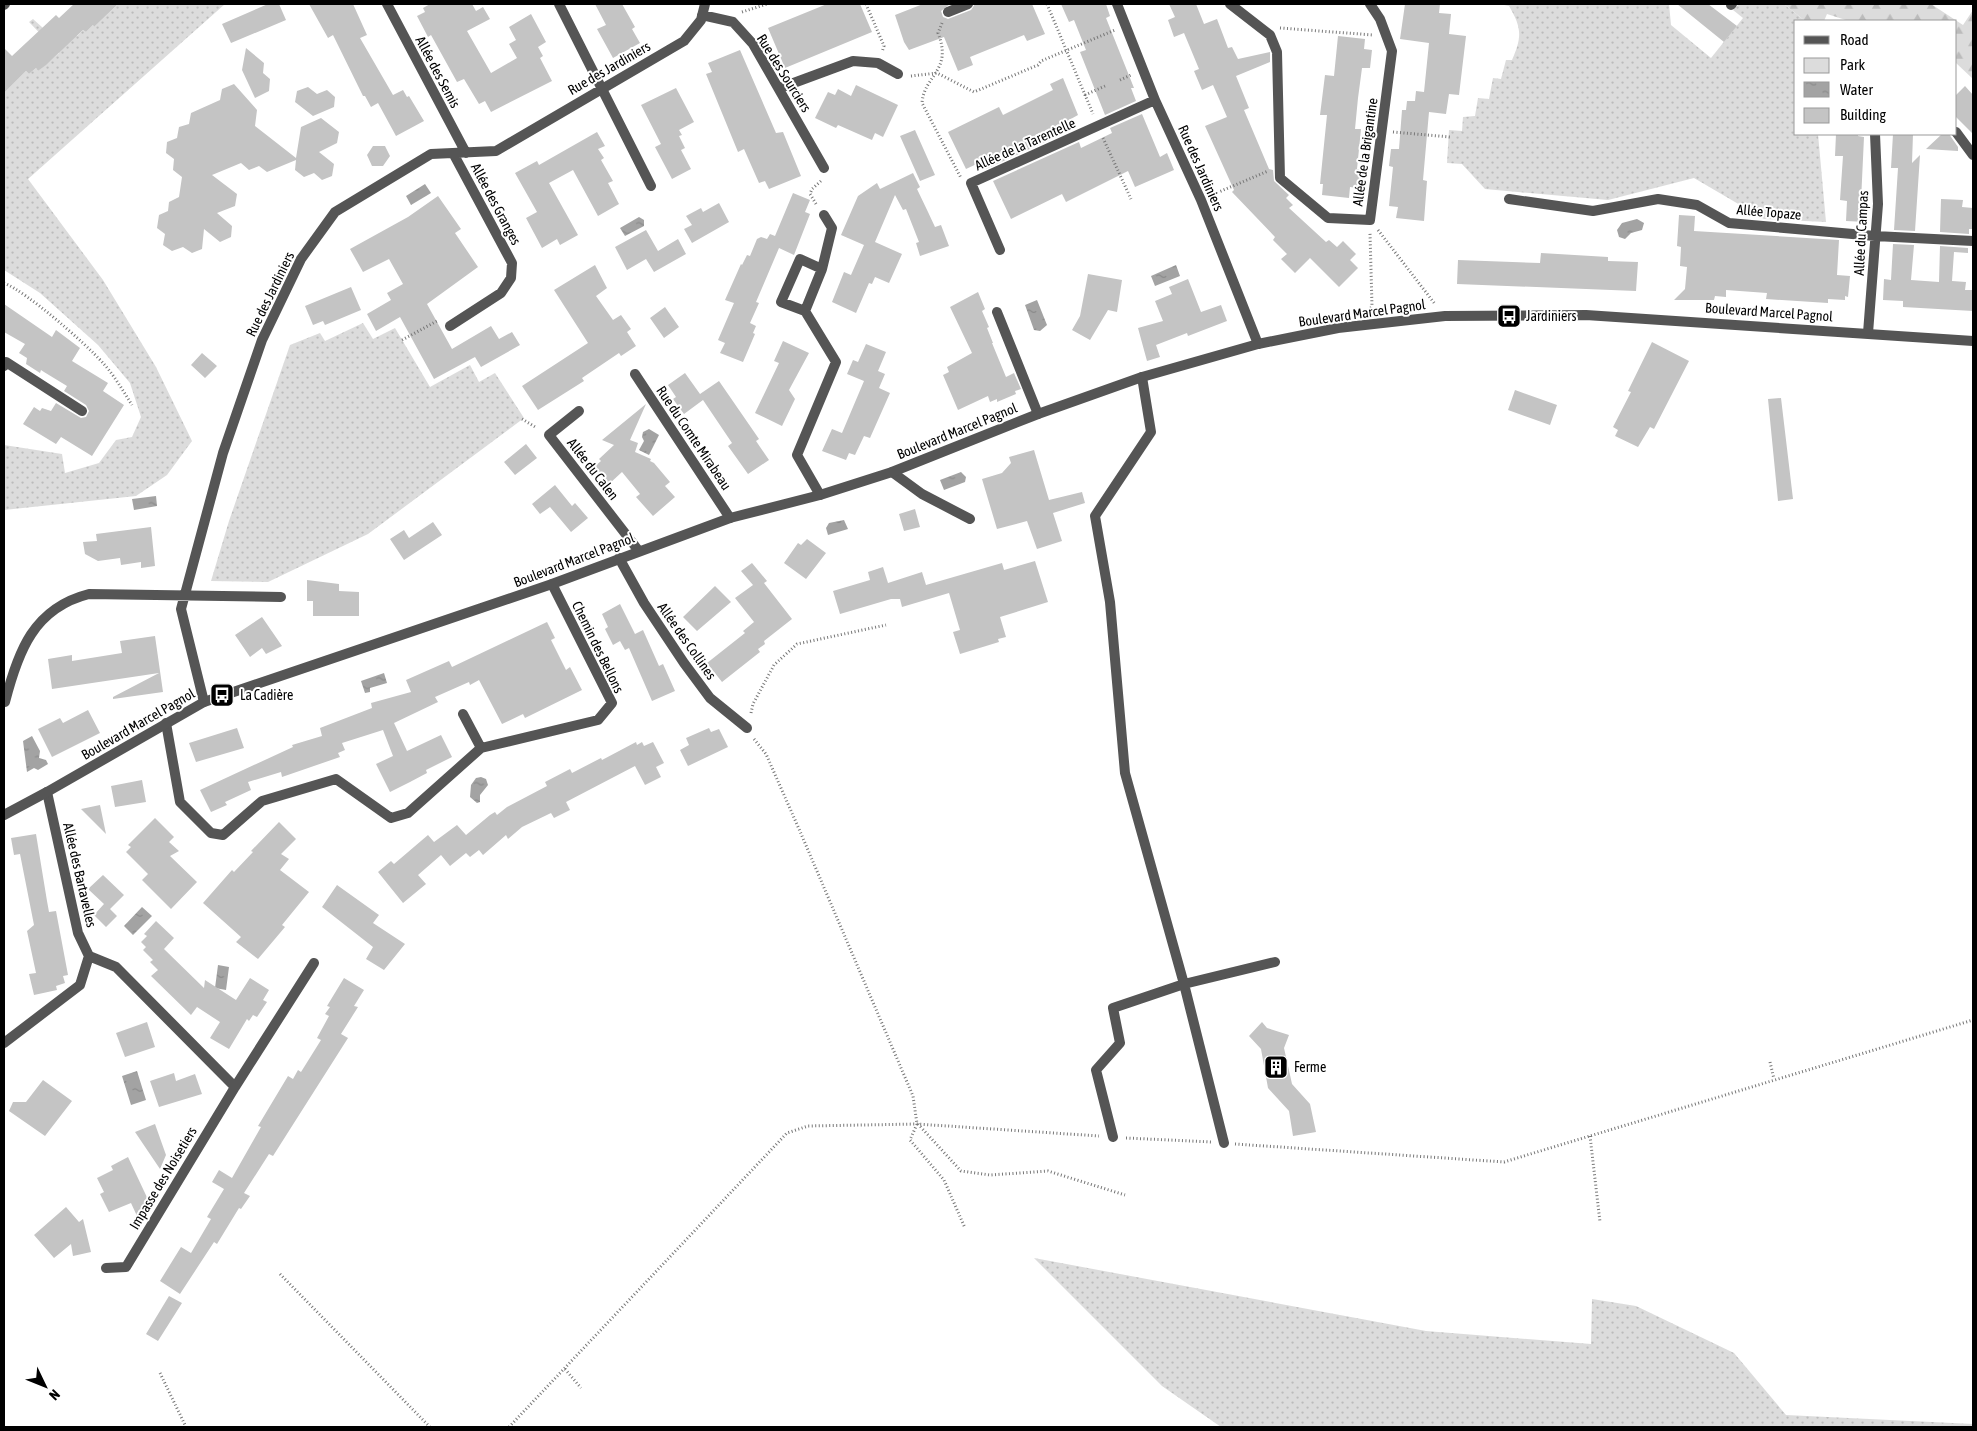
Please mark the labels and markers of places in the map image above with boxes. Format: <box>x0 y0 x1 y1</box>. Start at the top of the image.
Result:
bus stop icon: Jardiniers <box>1496 303 1522 329</box>
place label: Jardiniers <box>1526 308 1576 324</box>
bus stop icon: La Cadière <box>209 682 235 708</box>
place label: La Cadière <box>240 687 293 703</box>
building icon: Ferme <box>1263 1054 1289 1080</box>
place label: Ferme <box>1294 1059 1326 1075</box>

